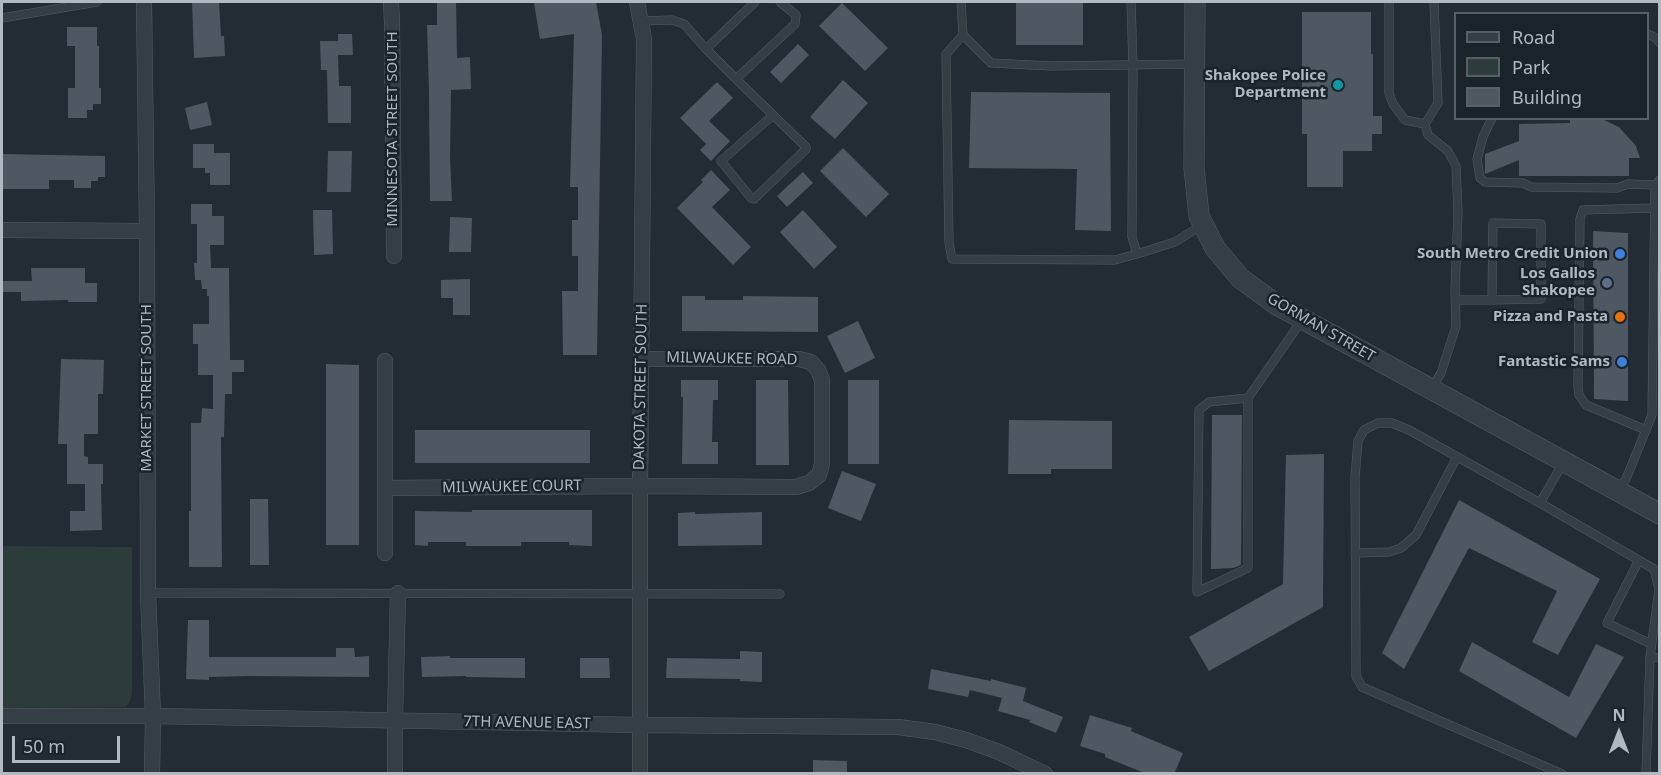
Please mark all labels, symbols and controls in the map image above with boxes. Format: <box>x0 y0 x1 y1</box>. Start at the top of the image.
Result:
legend <box>1454 12 1649 120</box>
text: Road <box>1512 25 1555 49</box>
street label: MINNESOTA STREET SOUTH <box>384 31 402 227</box>
text: Park <box>1512 55 1550 79</box>
place label: Shakopee Police Department <box>1205 67 1326 102</box>
marker: Shakopee Police Department <box>1331 78 1345 92</box>
text: Building <box>1512 85 1582 109</box>
place label: South Metro Credit Union <box>1417 245 1608 263</box>
marker: South Metro Credit Union <box>1613 247 1627 261</box>
place label: Los Gallos Shakopee <box>1520 265 1595 300</box>
marker: Los Gallos Shakopee <box>1600 276 1614 290</box>
street label: GORMAN STREET <box>1264 290 1378 366</box>
street label: MARKET STREET SOUTH <box>138 304 156 472</box>
street label: DAKOTA STREET SOUTH <box>631 304 651 470</box>
place label: Pizza and Pasta <box>1493 308 1608 326</box>
marker: Pizza and Pasta <box>1613 310 1627 324</box>
street label: MILWAUKEE ROAD <box>666 349 798 369</box>
place label: Fantastic Sams <box>1498 353 1610 371</box>
marker: Fantastic Sams <box>1615 355 1629 369</box>
street label: MILWAUKEE COURT <box>442 477 582 497</box>
north arrow <box>1589 703 1649 763</box>
text: N <box>1612 704 1626 726</box>
street label: 7TH AVENUE EAST <box>463 713 591 733</box>
scale bar <box>15 724 123 762</box>
text: 50 m <box>23 734 65 758</box>

